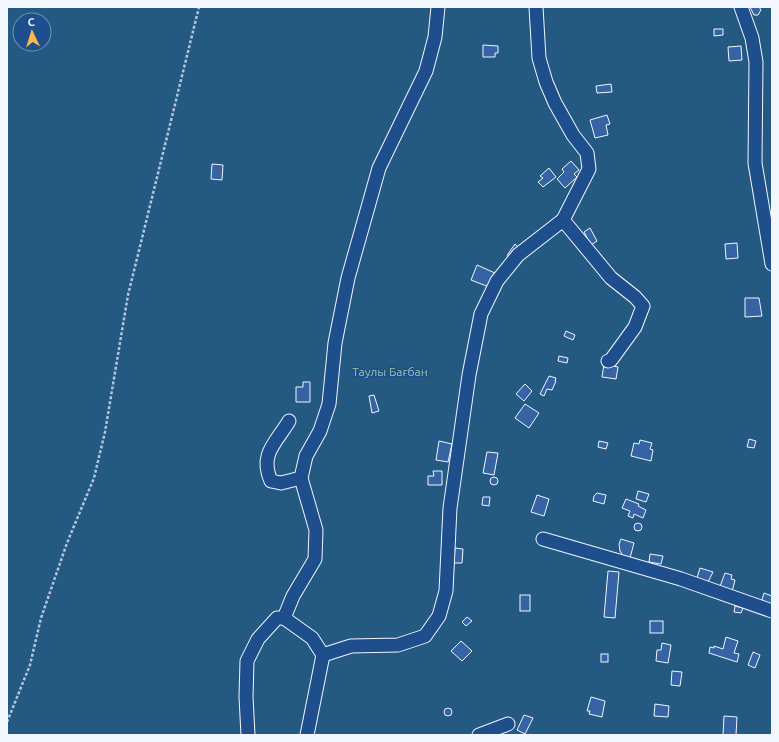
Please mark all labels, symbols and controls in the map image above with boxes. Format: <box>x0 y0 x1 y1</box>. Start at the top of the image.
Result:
north arrow <box>12 12 52 52</box>
text: С <box>27 16 35 28</box>
park label: Таулы Бағбан <box>352 365 428 378</box>

